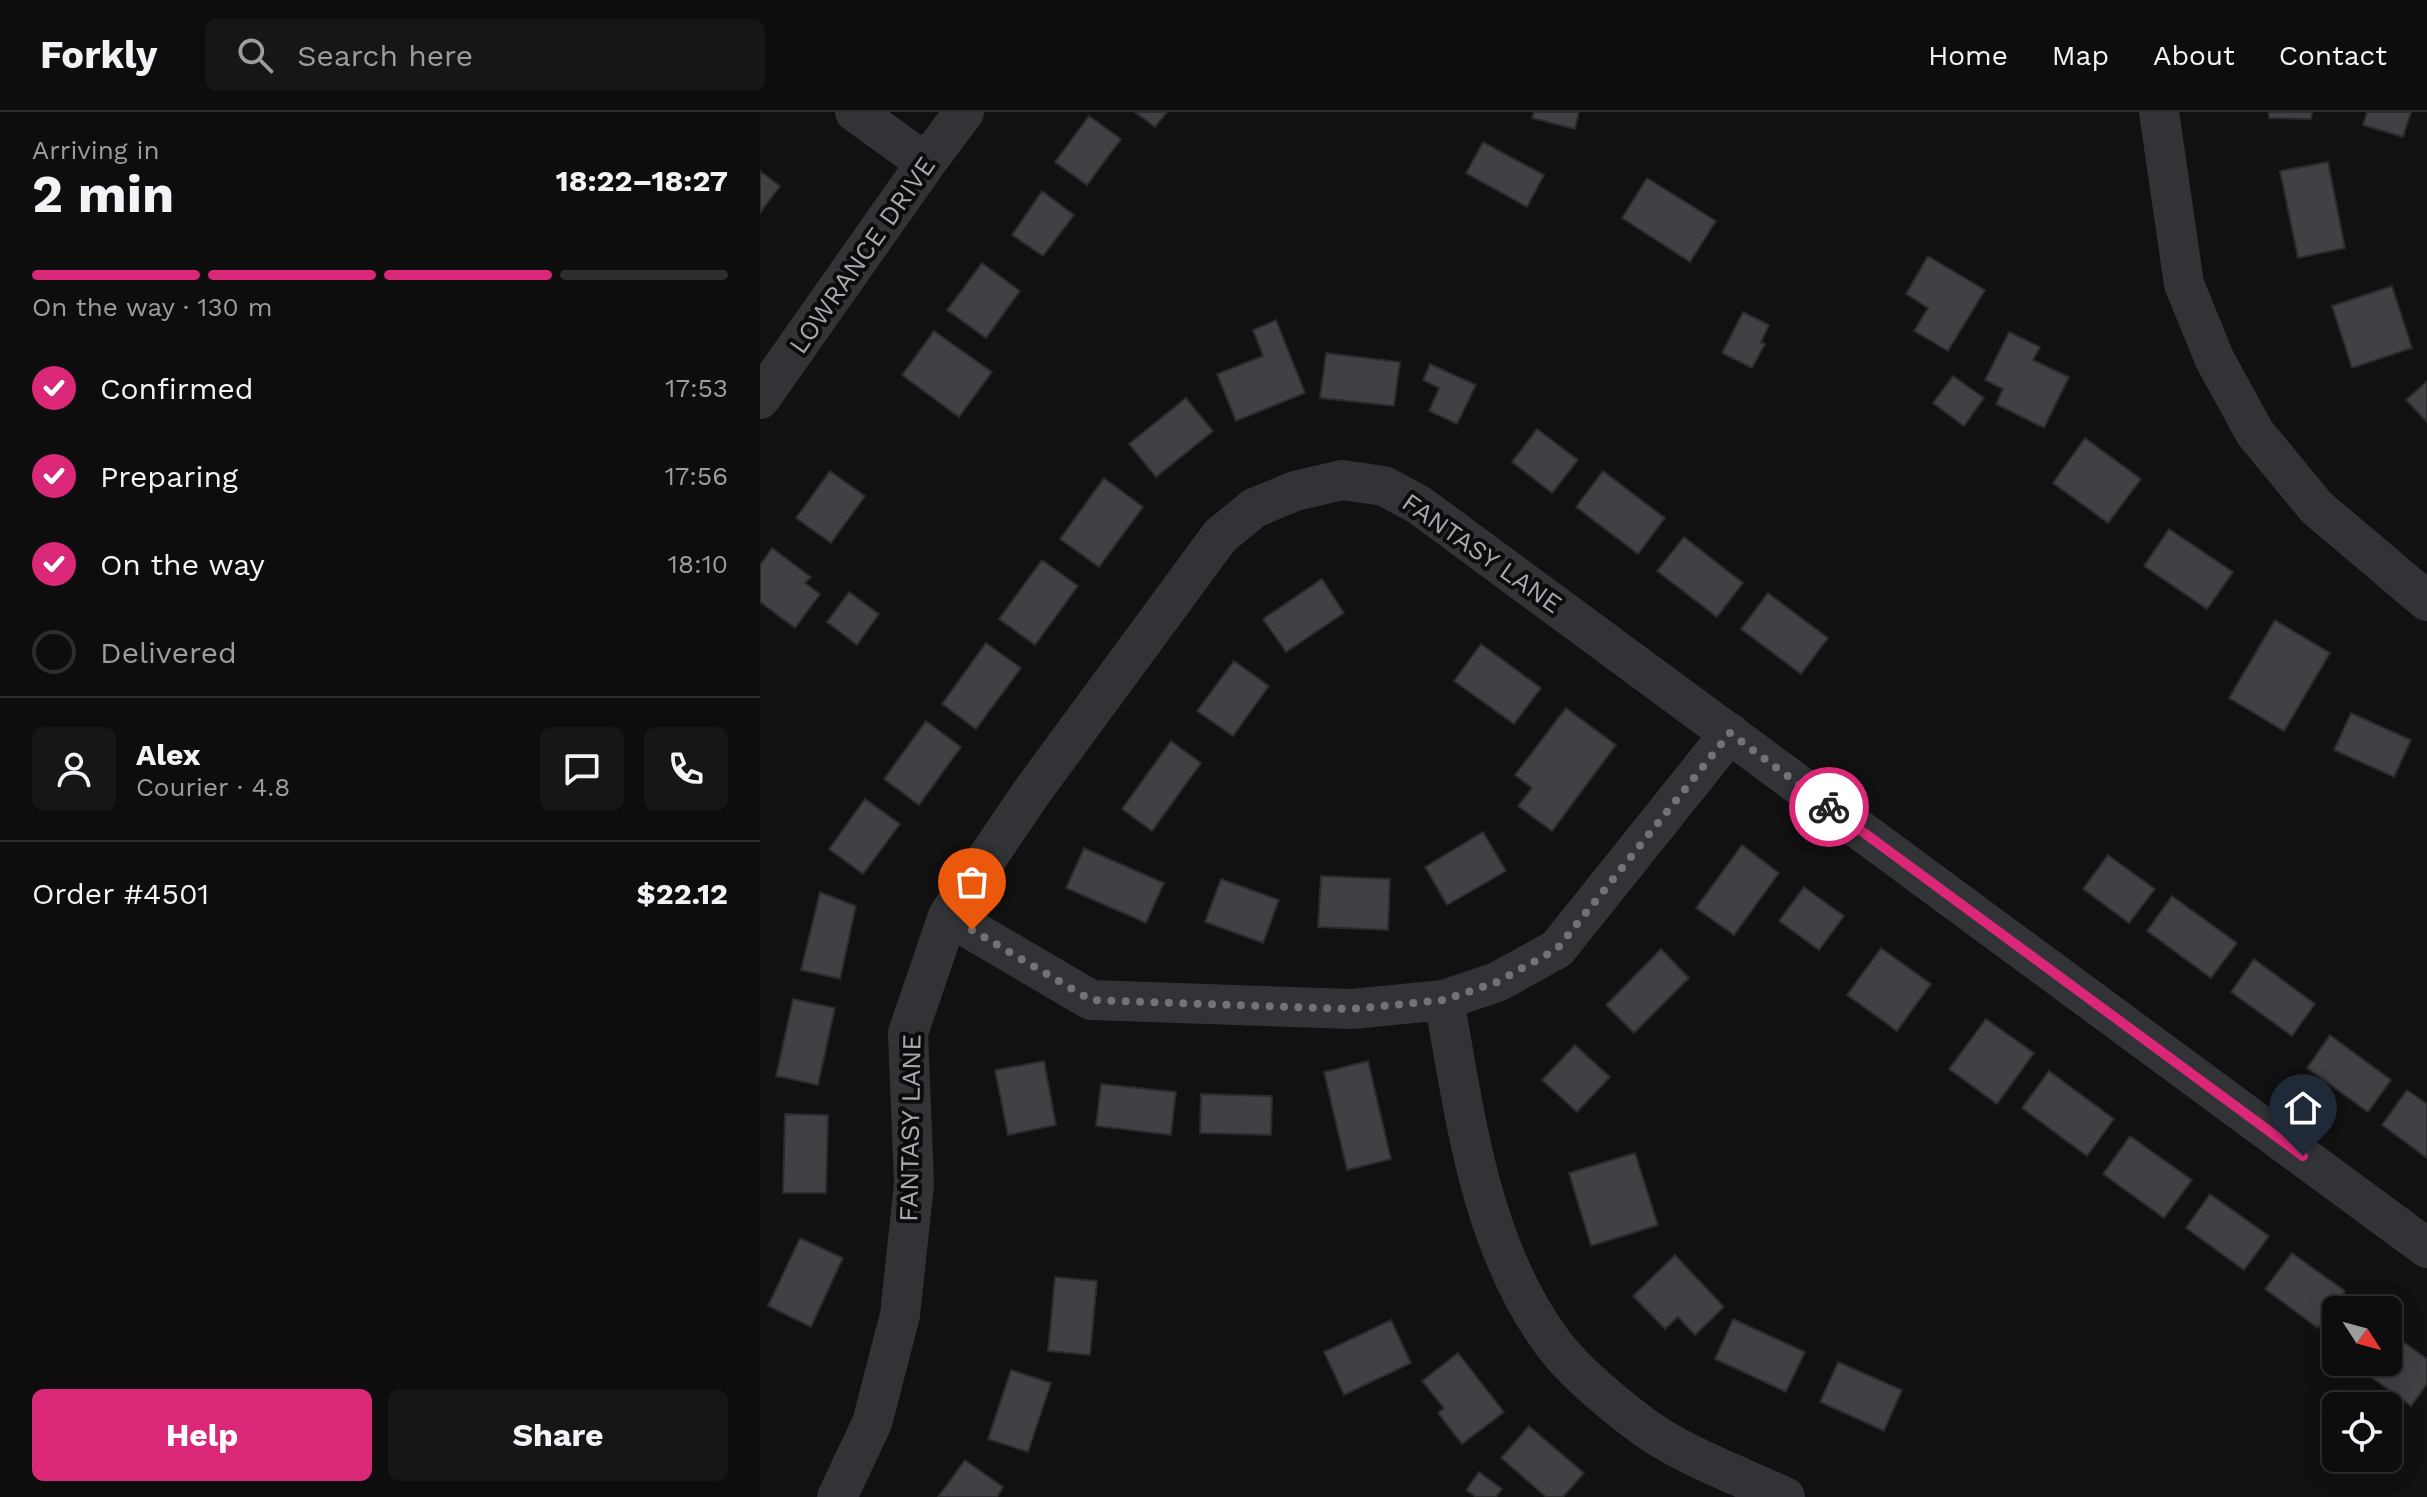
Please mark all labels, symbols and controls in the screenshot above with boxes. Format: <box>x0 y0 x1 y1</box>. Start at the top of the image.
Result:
search box <box>205 19 765 91</box>
text: Forkly <box>40 33 157 77</box>
icon: search <box>233 33 277 77</box>
text: Search here <box>297 38 473 73</box>
text: Home <box>1928 39 2008 72</box>
text: Map <box>2052 39 2109 72</box>
text: About <box>2153 39 2235 72</box>
text: Contact <box>2279 39 2387 72</box>
text: Arriving in <box>32 135 160 165</box>
street label: LOWRANCE DRIVE <box>783 151 941 359</box>
text: 18:22–18:27 <box>556 163 728 198</box>
text: 2 min <box>32 164 174 225</box>
text: On the way · 130 m <box>32 292 272 322</box>
icon: check <box>32 366 76 410</box>
text: Confirmed <box>100 371 254 406</box>
text: 17:53 <box>665 373 728 403</box>
icon: check <box>32 454 76 498</box>
text: Preparing <box>100 459 238 494</box>
text: 17:56 <box>665 461 728 491</box>
street label: FANTASY LANE <box>1396 487 1568 619</box>
icon: check <box>32 542 76 586</box>
text: On the way <box>100 547 265 582</box>
text: 18:10 <box>668 549 728 579</box>
text: Delivered <box>100 635 237 670</box>
button: person <box>32 727 116 811</box>
button: chat <box>540 727 624 811</box>
button: phone <box>644 727 728 811</box>
text: Alex <box>136 737 200 772</box>
courier <box>1789 767 1869 847</box>
text: Courier · 4.8 <box>136 772 290 802</box>
icon: bike <box>1807 785 1851 829</box>
pin <box>938 848 1006 930</box>
icon: bag <box>950 860 994 904</box>
text: Order #4501 <box>32 876 209 911</box>
text: $22.12 <box>637 876 728 911</box>
street label: FANTASY LANE <box>893 1034 927 1222</box>
pin <box>2269 1074 2337 1156</box>
icon: home <box>2281 1086 2325 1130</box>
north arrow <box>2322 1296 2402 1376</box>
map controls <box>2322 1296 2402 1472</box>
button: Help <box>32 1389 372 1481</box>
button: Share <box>388 1389 728 1481</box>
button: locate <box>2322 1392 2402 1472</box>

